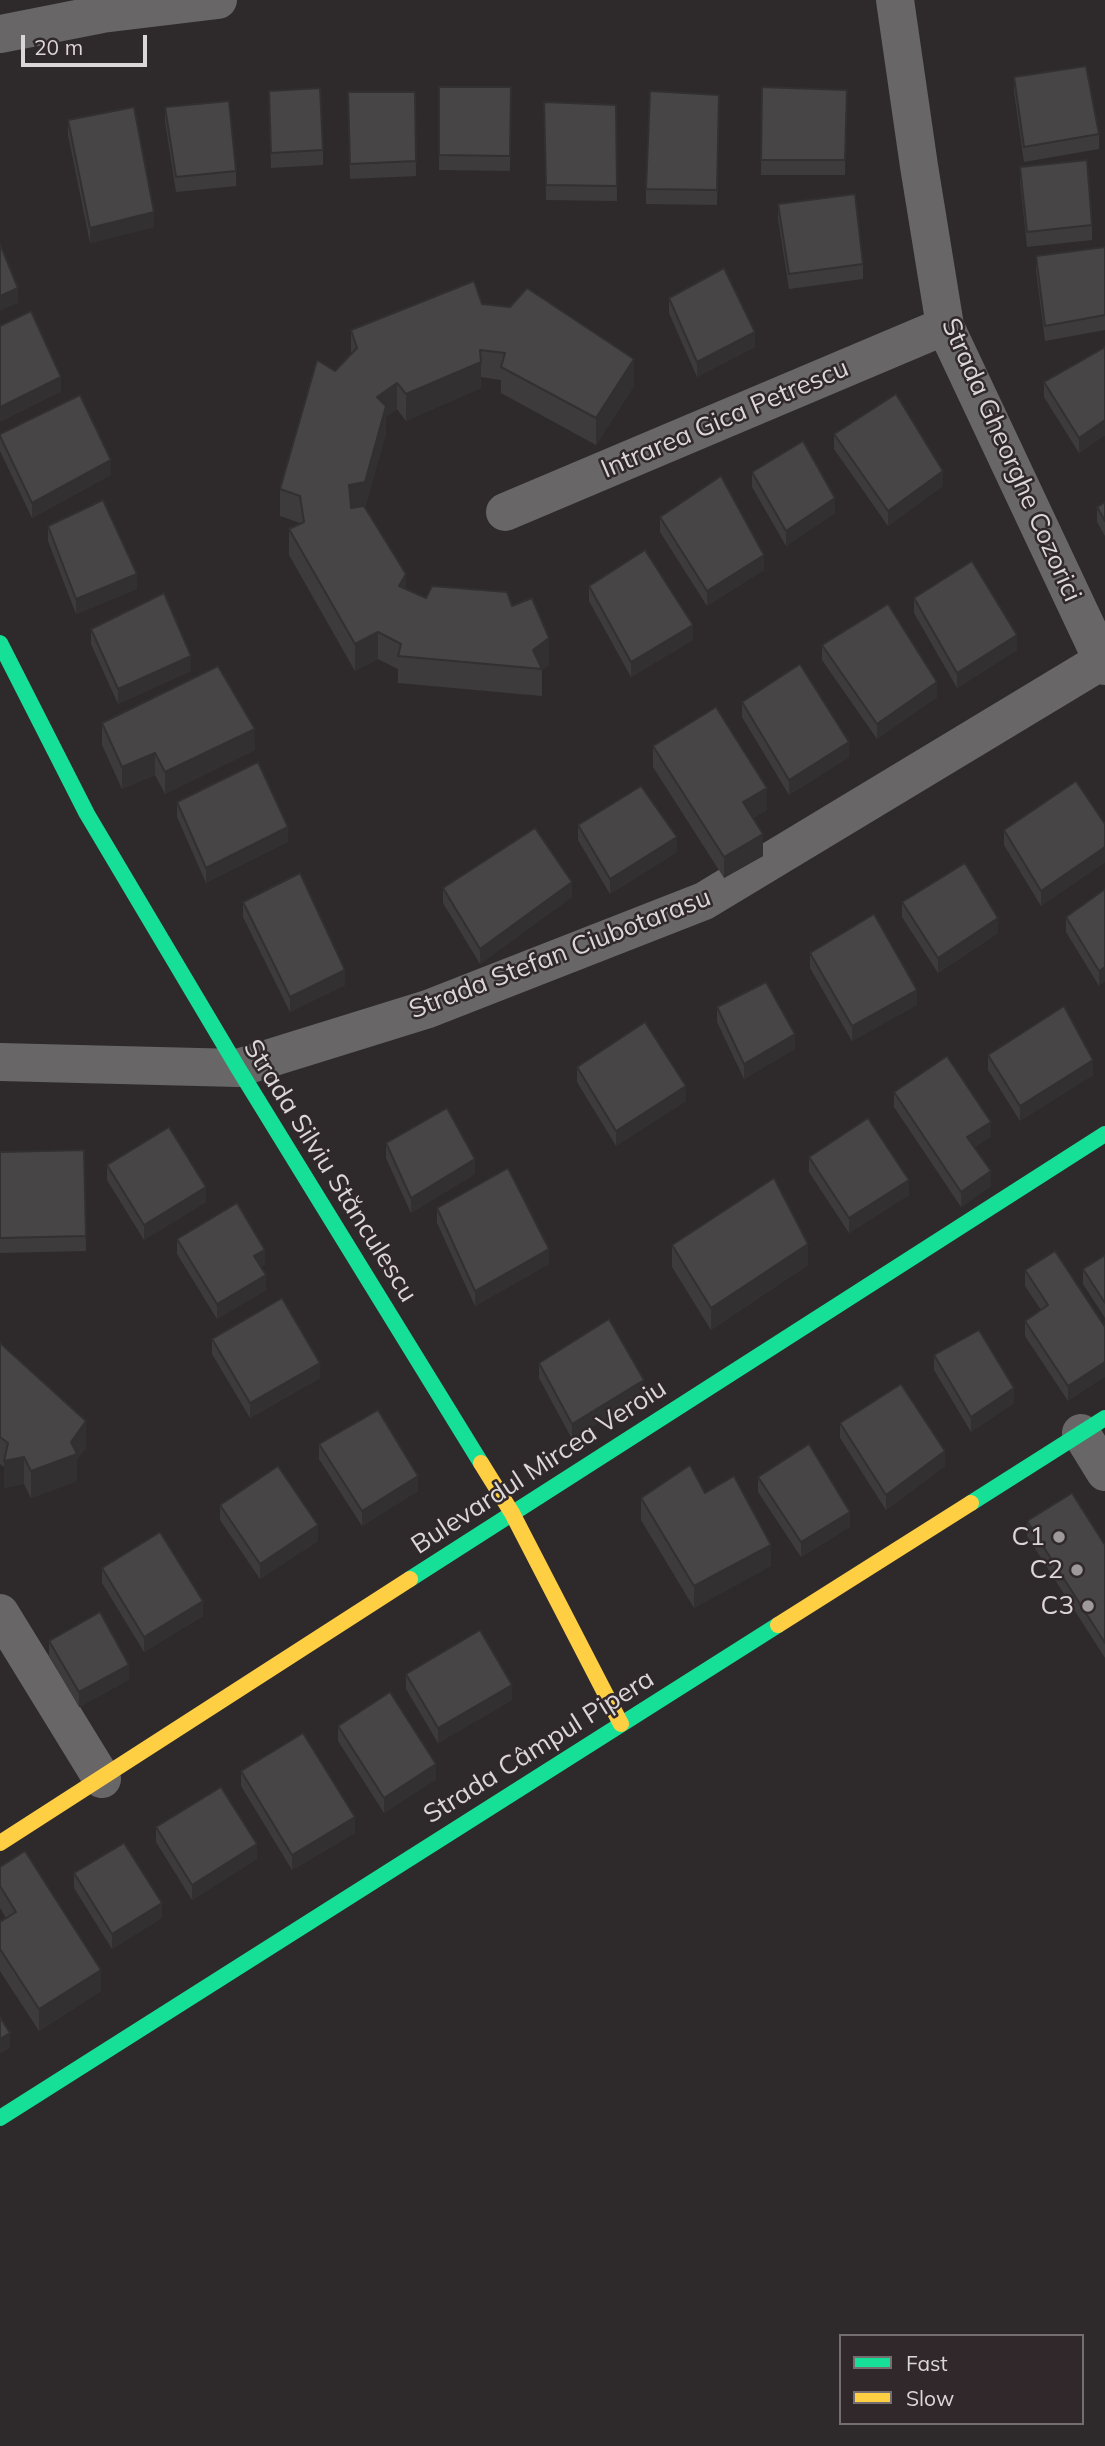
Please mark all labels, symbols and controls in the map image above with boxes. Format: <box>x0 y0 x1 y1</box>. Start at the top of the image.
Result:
scale bar <box>24 21 150 65</box>
text: 20 m <box>34 34 83 60</box>
street label: Strada Gheorghe Cozorici <box>934 314 1088 606</box>
street label: Intrarea Gica Petrescu <box>597 353 853 485</box>
street label: Strada Stefan Ciubotarasu <box>405 882 715 1026</box>
street label: Strada Silviu Stănculescu <box>236 1034 424 1308</box>
street label: Bulevardul Mircea Veroiu <box>406 1373 672 1561</box>
place label: C1 <box>1012 1521 1045 1553</box>
marker: C1 <box>1051 1529 1067 1545</box>
place label: C2 <box>1030 1554 1063 1586</box>
marker: C2 <box>1069 1562 1085 1578</box>
place label: C3 <box>1041 1590 1074 1622</box>
marker: C3 <box>1080 1598 1096 1614</box>
street label: Strada Câmpul Pipera <box>418 1663 660 1831</box>
legend <box>839 2334 1084 2425</box>
text: Fast <box>906 2350 948 2376</box>
text: Slow <box>906 2385 954 2411</box>

